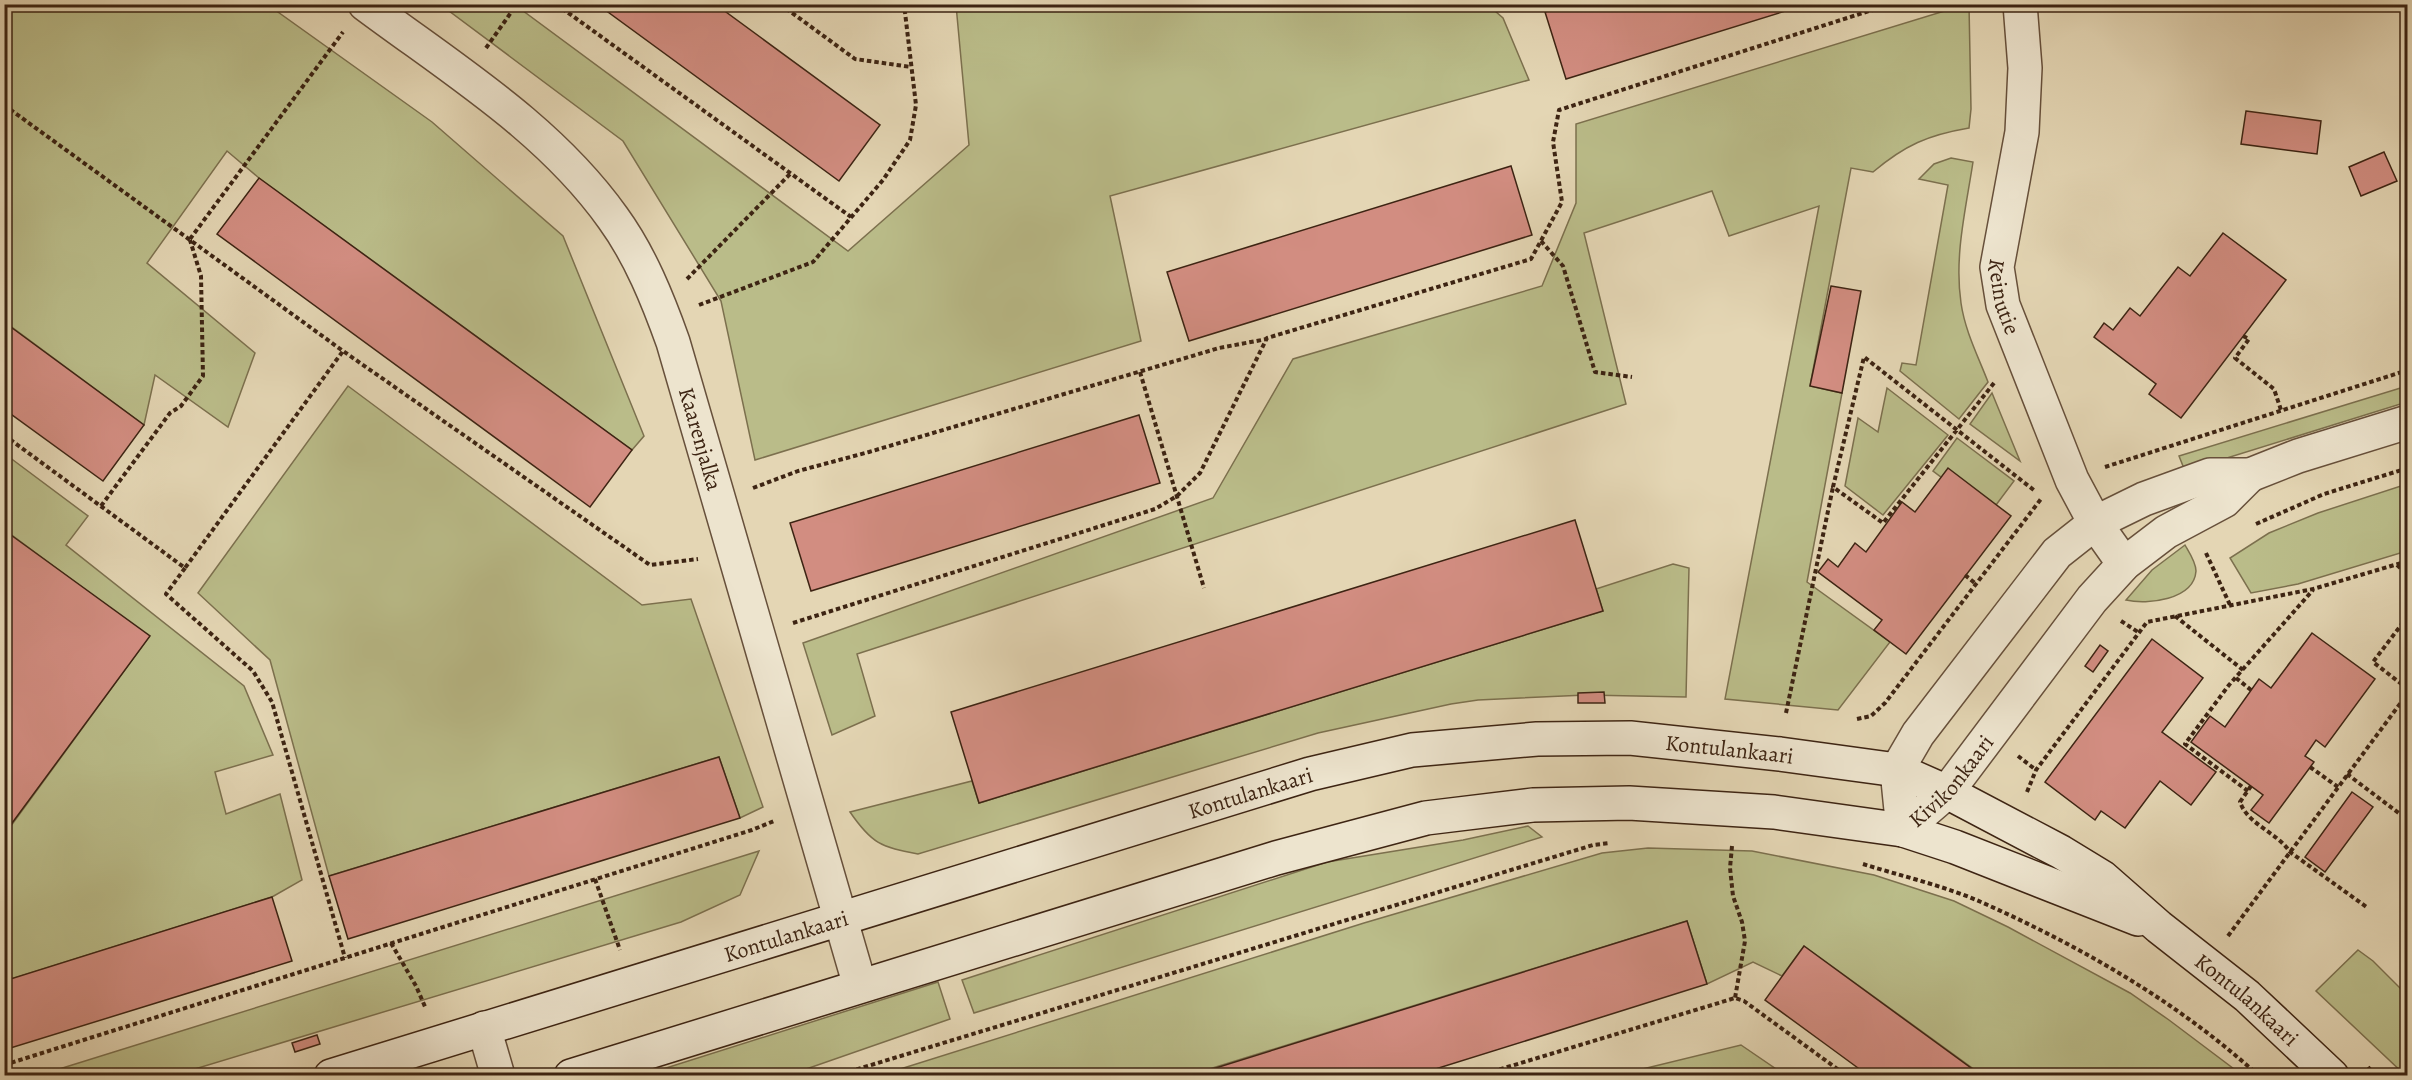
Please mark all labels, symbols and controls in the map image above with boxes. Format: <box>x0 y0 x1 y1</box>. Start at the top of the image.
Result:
street label: Keinutie <box>1980 256 2027 339</box>
street label: Kaarenjalka <box>671 384 730 495</box>
street label: Kontulankaari <box>1664 728 1795 772</box>
street label: Kivikonkaari <box>1902 729 2001 835</box>
street label: Kontulankaari <box>1185 760 1316 827</box>
street label: Kontulankaari <box>720 903 852 970</box>
street label: Kontulankaari <box>2188 947 2305 1053</box>

